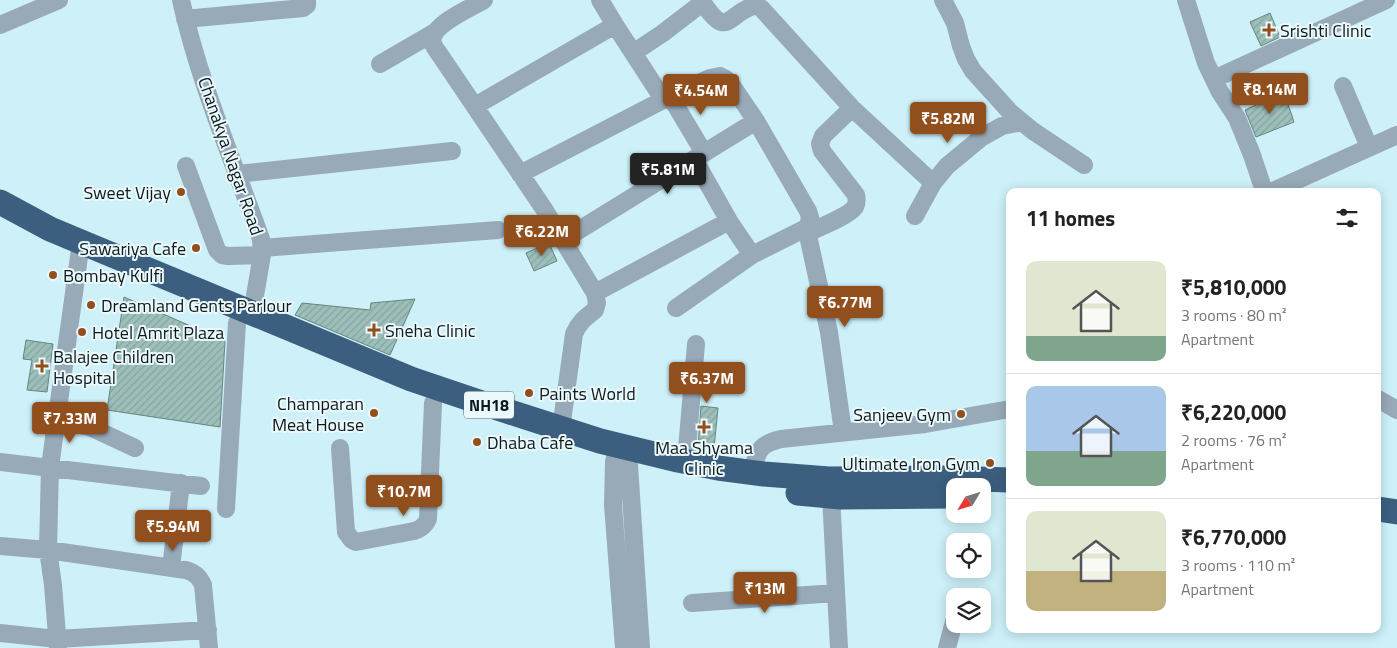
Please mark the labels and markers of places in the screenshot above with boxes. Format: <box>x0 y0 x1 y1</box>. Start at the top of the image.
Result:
place label: Srishti Clinic <box>1280 17 1372 44</box>
marker: Srishti Clinic <box>1262 23 1276 37</box>
pin: ₹8.14M <box>1229 72 1311 115</box>
pin: ₹4.54M <box>660 74 742 116</box>
pin: ₹5.82M <box>907 102 989 144</box>
pin: ₹5.81M <box>627 152 709 195</box>
place label: Sweet Vijay <box>83 179 171 206</box>
marker: Sweet Vijay <box>175 186 187 198</box>
pin: ₹6.22M <box>501 214 583 257</box>
place label: Sawariya Cafe <box>79 235 186 262</box>
marker: Sawariya Cafe <box>190 242 202 254</box>
place label: Bombay Kulfi <box>63 262 163 289</box>
marker: Bombay Kulfi <box>47 269 59 281</box>
pin: ₹6.77M <box>804 286 886 328</box>
place label: Dreamland Gents Parlour <box>101 292 292 319</box>
marker: Dreamland Gents Parlour <box>85 299 97 311</box>
place label: Sneha Clinic <box>385 317 476 344</box>
place label: Hotel Amrit Plaza <box>92 319 224 346</box>
marker: Sneha Clinic <box>367 323 381 337</box>
marker: Hotel Amrit Plaza <box>76 326 88 338</box>
place label: Balajee Children Hospital <box>53 343 174 391</box>
marker: Balajee Children Hospital <box>35 359 49 373</box>
pin: ₹6.37M <box>666 362 748 404</box>
place label: Paints World <box>539 380 636 407</box>
marker: Paints World <box>523 387 535 399</box>
place label: Champaran Meat House <box>272 390 364 438</box>
place label: Sanjeev Gym <box>853 401 951 428</box>
pin: ₹7.33M <box>29 402 111 444</box>
marker: Champaran Meat House <box>368 407 380 419</box>
marker: Sanjeev Gym <box>955 408 967 420</box>
marker: Maa Shyama Clinic <box>697 420 711 434</box>
place label: Dhaba Cafe <box>487 429 573 456</box>
place label: Maa Shyama Clinic <box>655 434 753 482</box>
marker: Dhaba Cafe <box>471 436 483 448</box>
place label: Ultimate Iron Gym <box>842 450 980 477</box>
marker: Ultimate Iron Gym <box>984 457 996 469</box>
pin: ₹10.7M <box>363 474 445 517</box>
pin: ₹5.94M <box>132 510 214 552</box>
pin: ₹13M <box>735 572 795 614</box>

